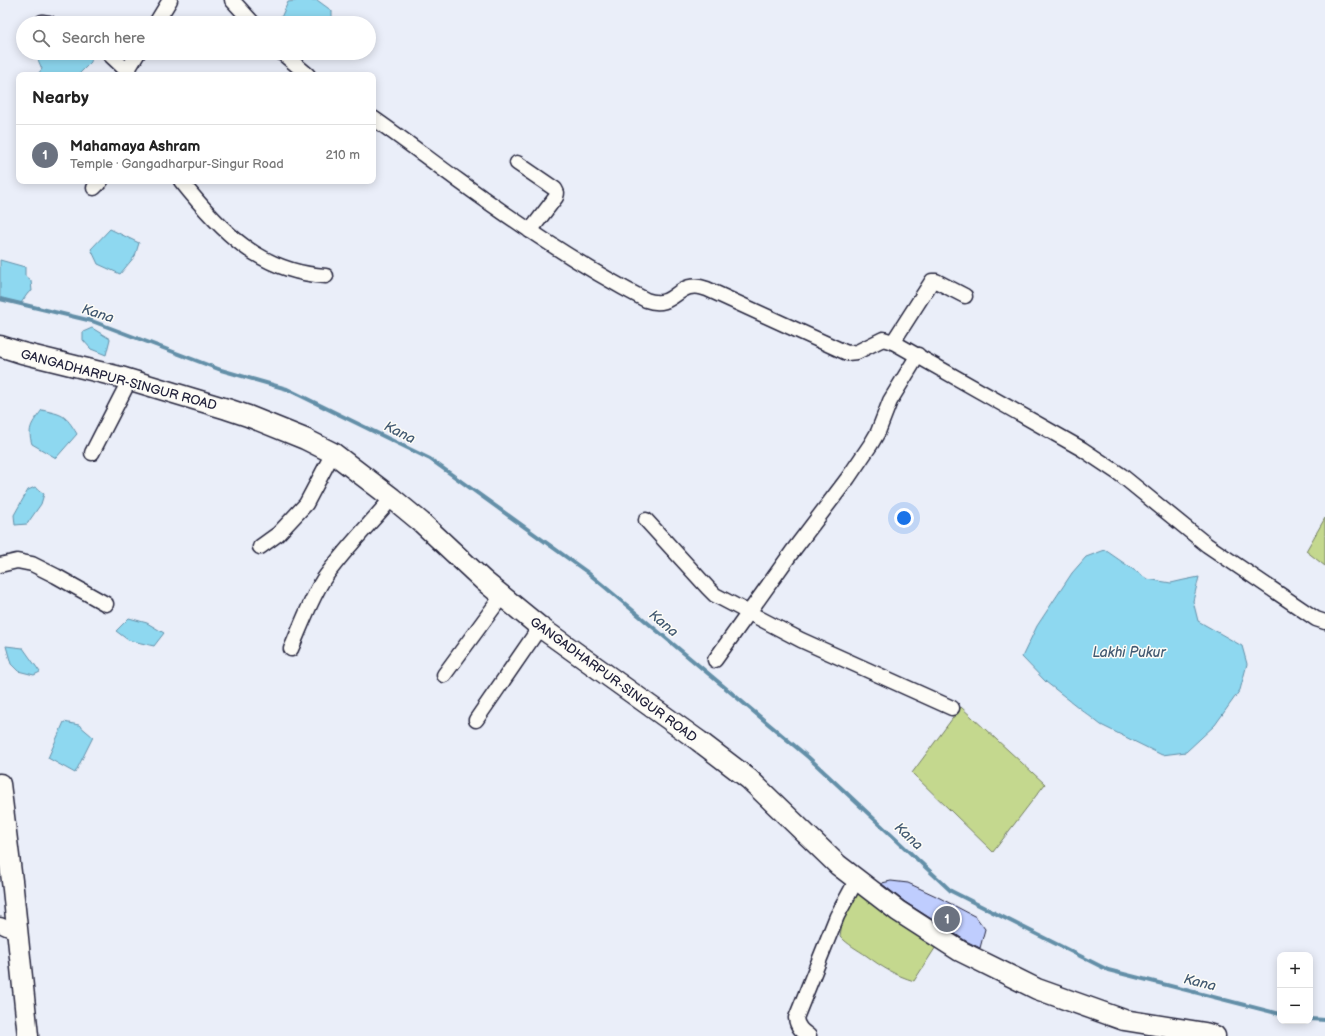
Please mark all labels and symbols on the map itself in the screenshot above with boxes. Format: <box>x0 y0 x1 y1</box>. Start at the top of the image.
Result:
water label: Kana <box>80 300 116 327</box>
street label: GANGADHARPUR-SINGUR ROAD <box>19 346 219 414</box>
water label: Kana <box>381 418 418 447</box>
your location <box>894 508 914 528</box>
water label: Kana <box>646 606 682 640</box>
street label: GANGADHARPUR-SINGUR ROAD <box>527 614 700 746</box>
water label: Lakhi Pukur <box>1093 644 1166 661</box>
water label: Kana <box>891 819 926 854</box>
pin: 1 <box>934 904 960 934</box>
water label: Kana <box>1182 970 1218 995</box>

